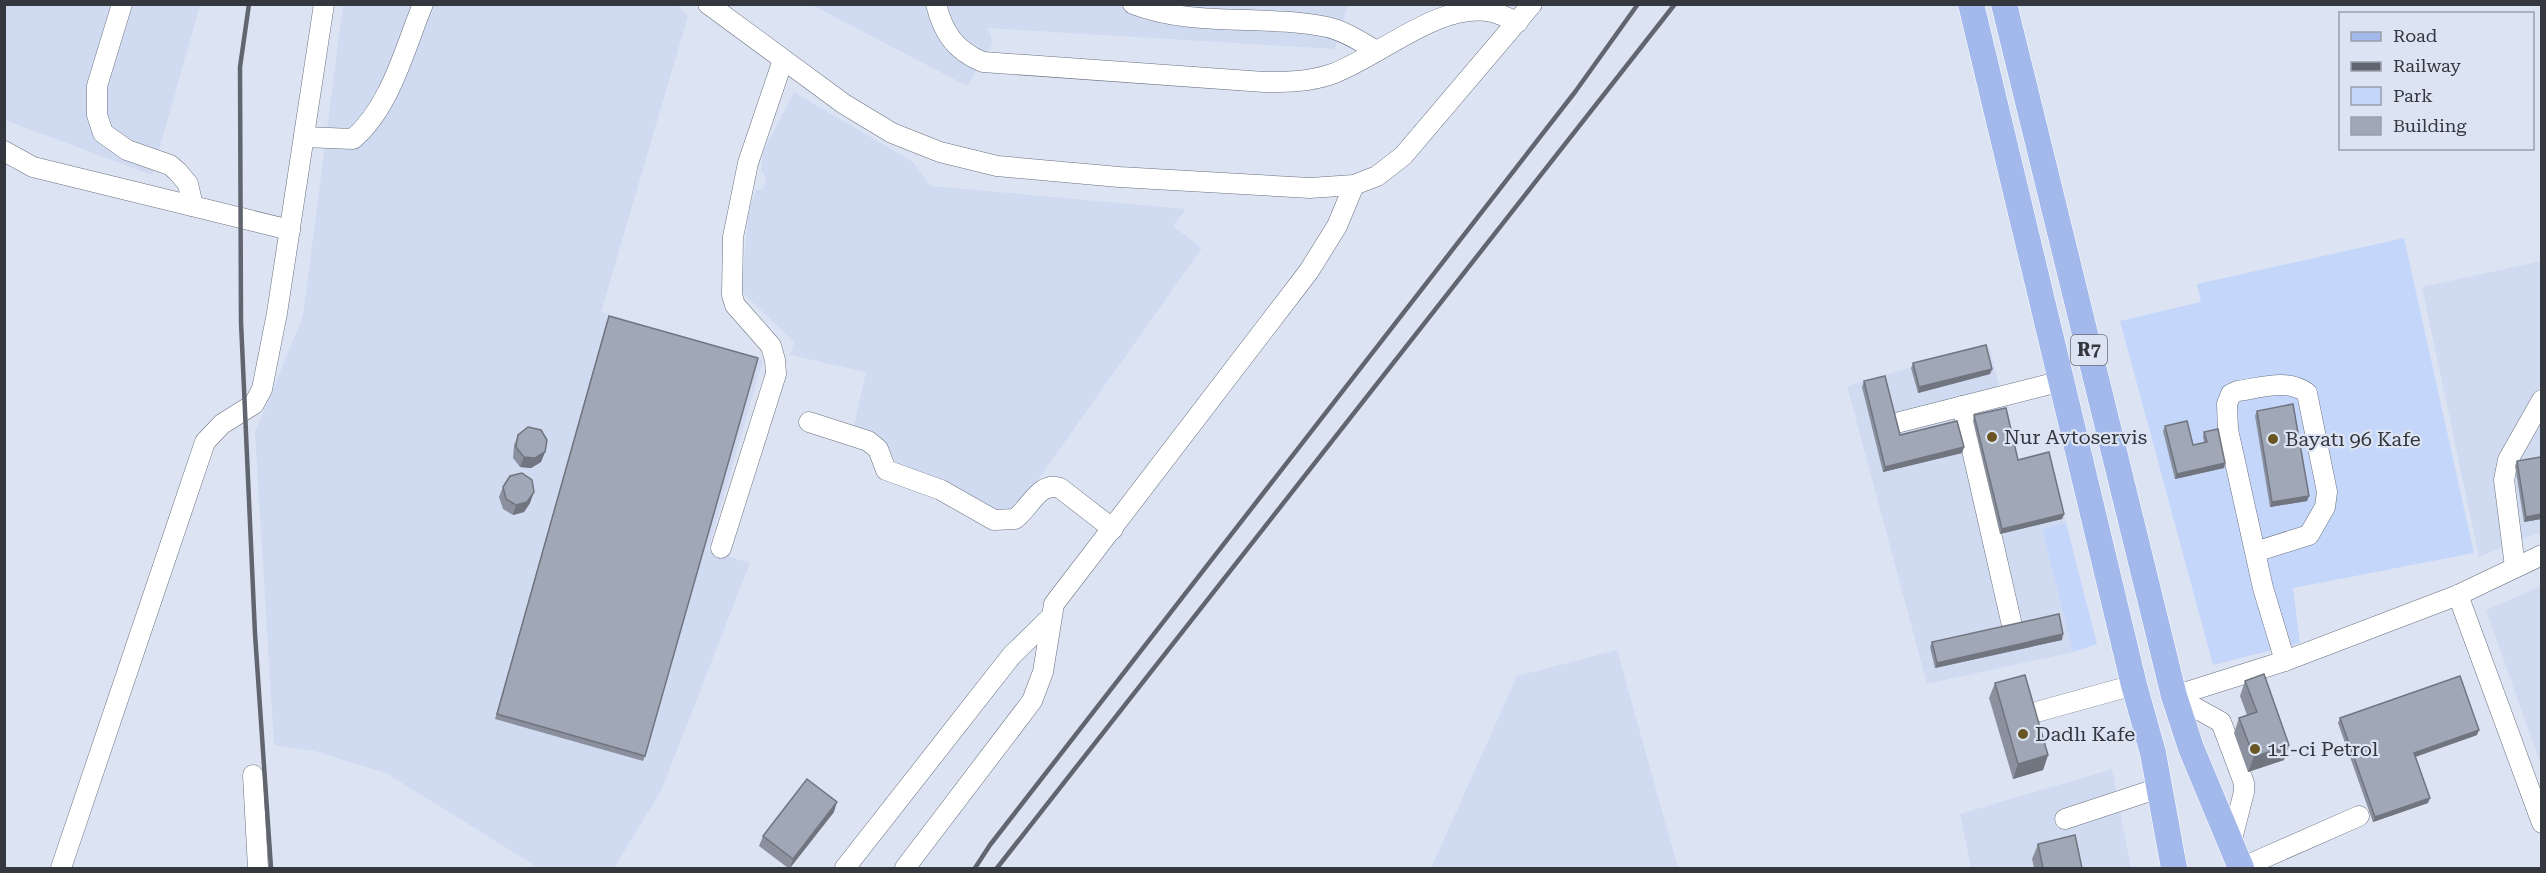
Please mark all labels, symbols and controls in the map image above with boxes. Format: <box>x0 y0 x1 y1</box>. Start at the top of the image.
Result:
legend <box>2339 12 2534 150</box>
text: Road <box>2393 25 2438 46</box>
text: Railway <box>2393 55 2461 76</box>
text: Park <box>2393 85 2433 106</box>
text: Building <box>2393 115 2467 136</box>
road number: R7 <box>2071 335 2107 365</box>
place label: Nur Avtoservis <box>2004 425 2147 449</box>
place label: Bayatı 96 Kafe <box>2285 427 2421 451</box>
marker: Nur Avtoservis <box>1985 430 1999 444</box>
marker: Bayatı 96 Kafe <box>2266 432 2280 446</box>
place label: Dadlı Kafe <box>2035 722 2135 746</box>
marker: Dadlı Kafe <box>2016 727 2030 741</box>
place label: 11-ci Petrol <box>2267 737 2378 761</box>
marker: 11-ci Petrol <box>2248 742 2262 756</box>

